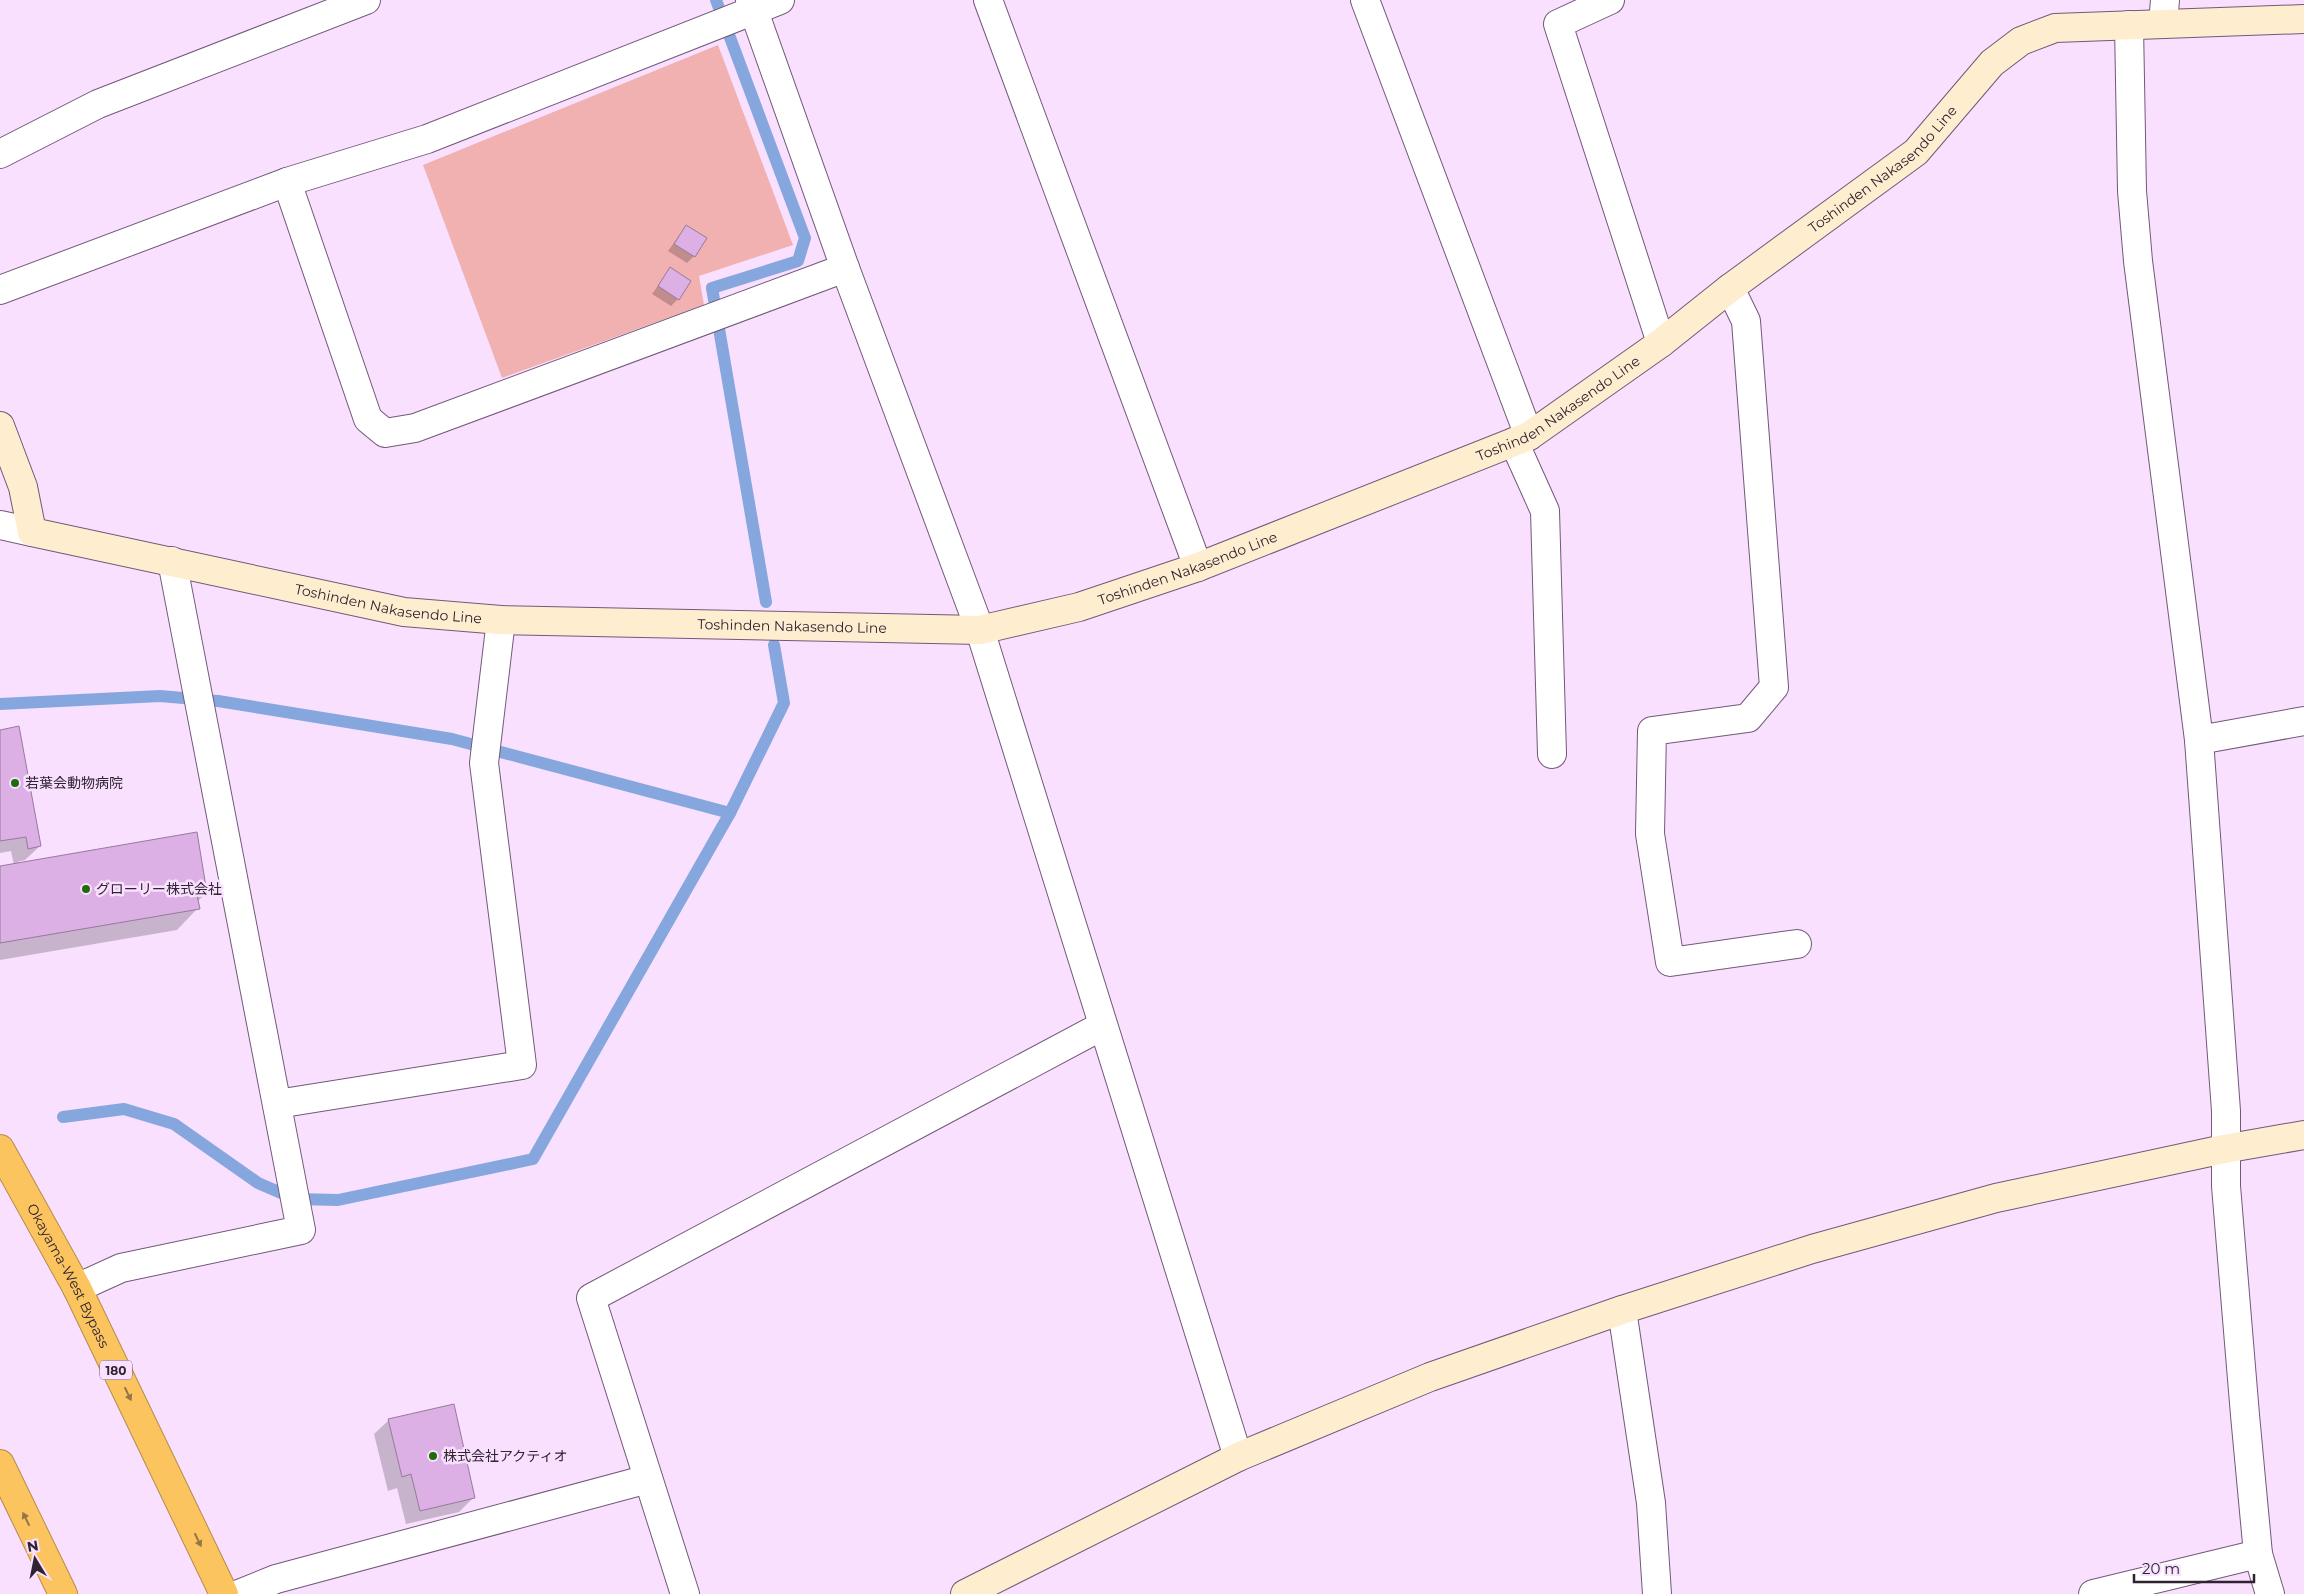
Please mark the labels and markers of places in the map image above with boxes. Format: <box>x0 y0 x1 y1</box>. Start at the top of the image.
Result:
place label: 若葉会動物病院 <box>25 774 123 792</box>
marker: 若葉会動物病院 <box>9 777 21 789</box>
place label: グローリー株式会社 <box>96 880 222 898</box>
marker: グローリー株式会社 <box>80 883 92 895</box>
place label: 株式会社アクティオ <box>443 1447 567 1465</box>
marker: 株式会社アクティオ <box>427 1450 439 1462</box>

